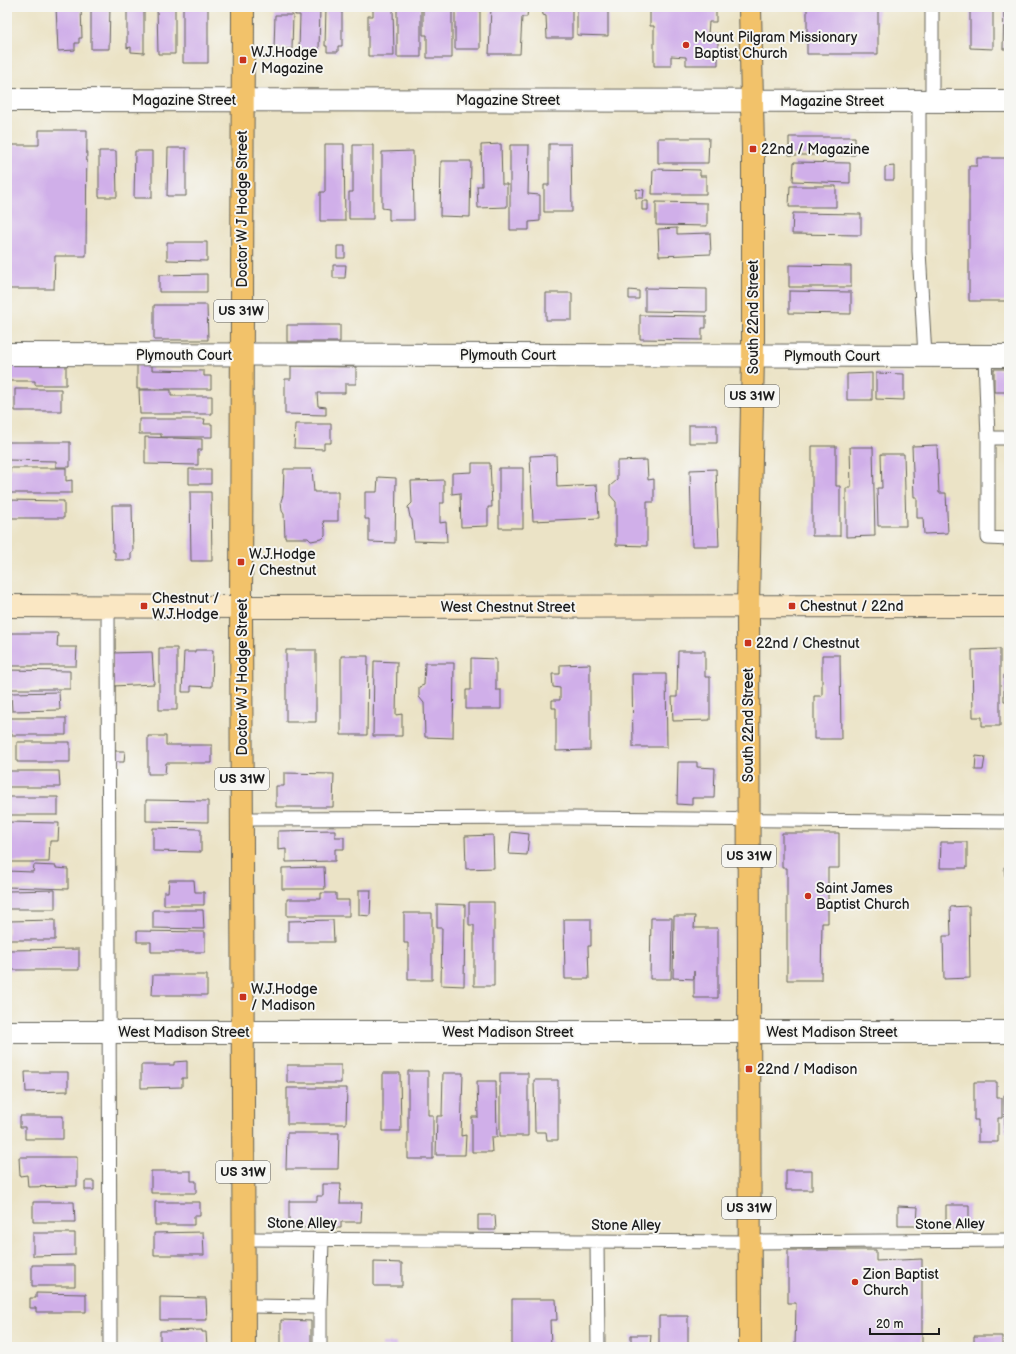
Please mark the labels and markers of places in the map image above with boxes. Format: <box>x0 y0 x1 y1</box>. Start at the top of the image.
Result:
place label: Mount Pilgram Missionary Baptist Church <box>694 29 858 62</box>
marker: Mount Pilgram Missionary Baptist Church <box>681 40 691 50</box>
place label: W.J.Hodge / Magazine <box>251 44 323 77</box>
marker: W.J.Hodge / Magazine <box>238 55 248 65</box>
place label: 22nd / Magazine <box>761 141 870 158</box>
marker: 22nd / Magazine <box>748 144 758 154</box>
place label: W.J.Hodge / Chestnut <box>249 546 317 579</box>
marker: W.J.Hodge / Chestnut <box>236 557 246 567</box>
place label: Chestnut / W.J.Hodge <box>152 590 219 623</box>
place label: Chestnut / 22nd <box>800 598 903 615</box>
marker: Chestnut / W.J.Hodge <box>139 601 149 611</box>
marker: Chestnut / 22nd <box>787 601 797 611</box>
place label: 22nd / Chestnut <box>756 635 860 652</box>
marker: 22nd / Chestnut <box>743 638 753 648</box>
place label: Saint James Baptist Church <box>816 880 910 913</box>
marker: Saint James Baptist Church <box>803 891 813 901</box>
place label: W.J.Hodge / Madison <box>251 981 317 1014</box>
marker: W.J.Hodge / Madison <box>238 992 248 1002</box>
place label: 22nd / Madison <box>757 1061 858 1078</box>
marker: 22nd / Madison <box>744 1064 754 1074</box>
place label: Zion Baptist Church <box>862 1266 939 1299</box>
marker: Zion Baptist Church <box>850 1277 860 1287</box>

